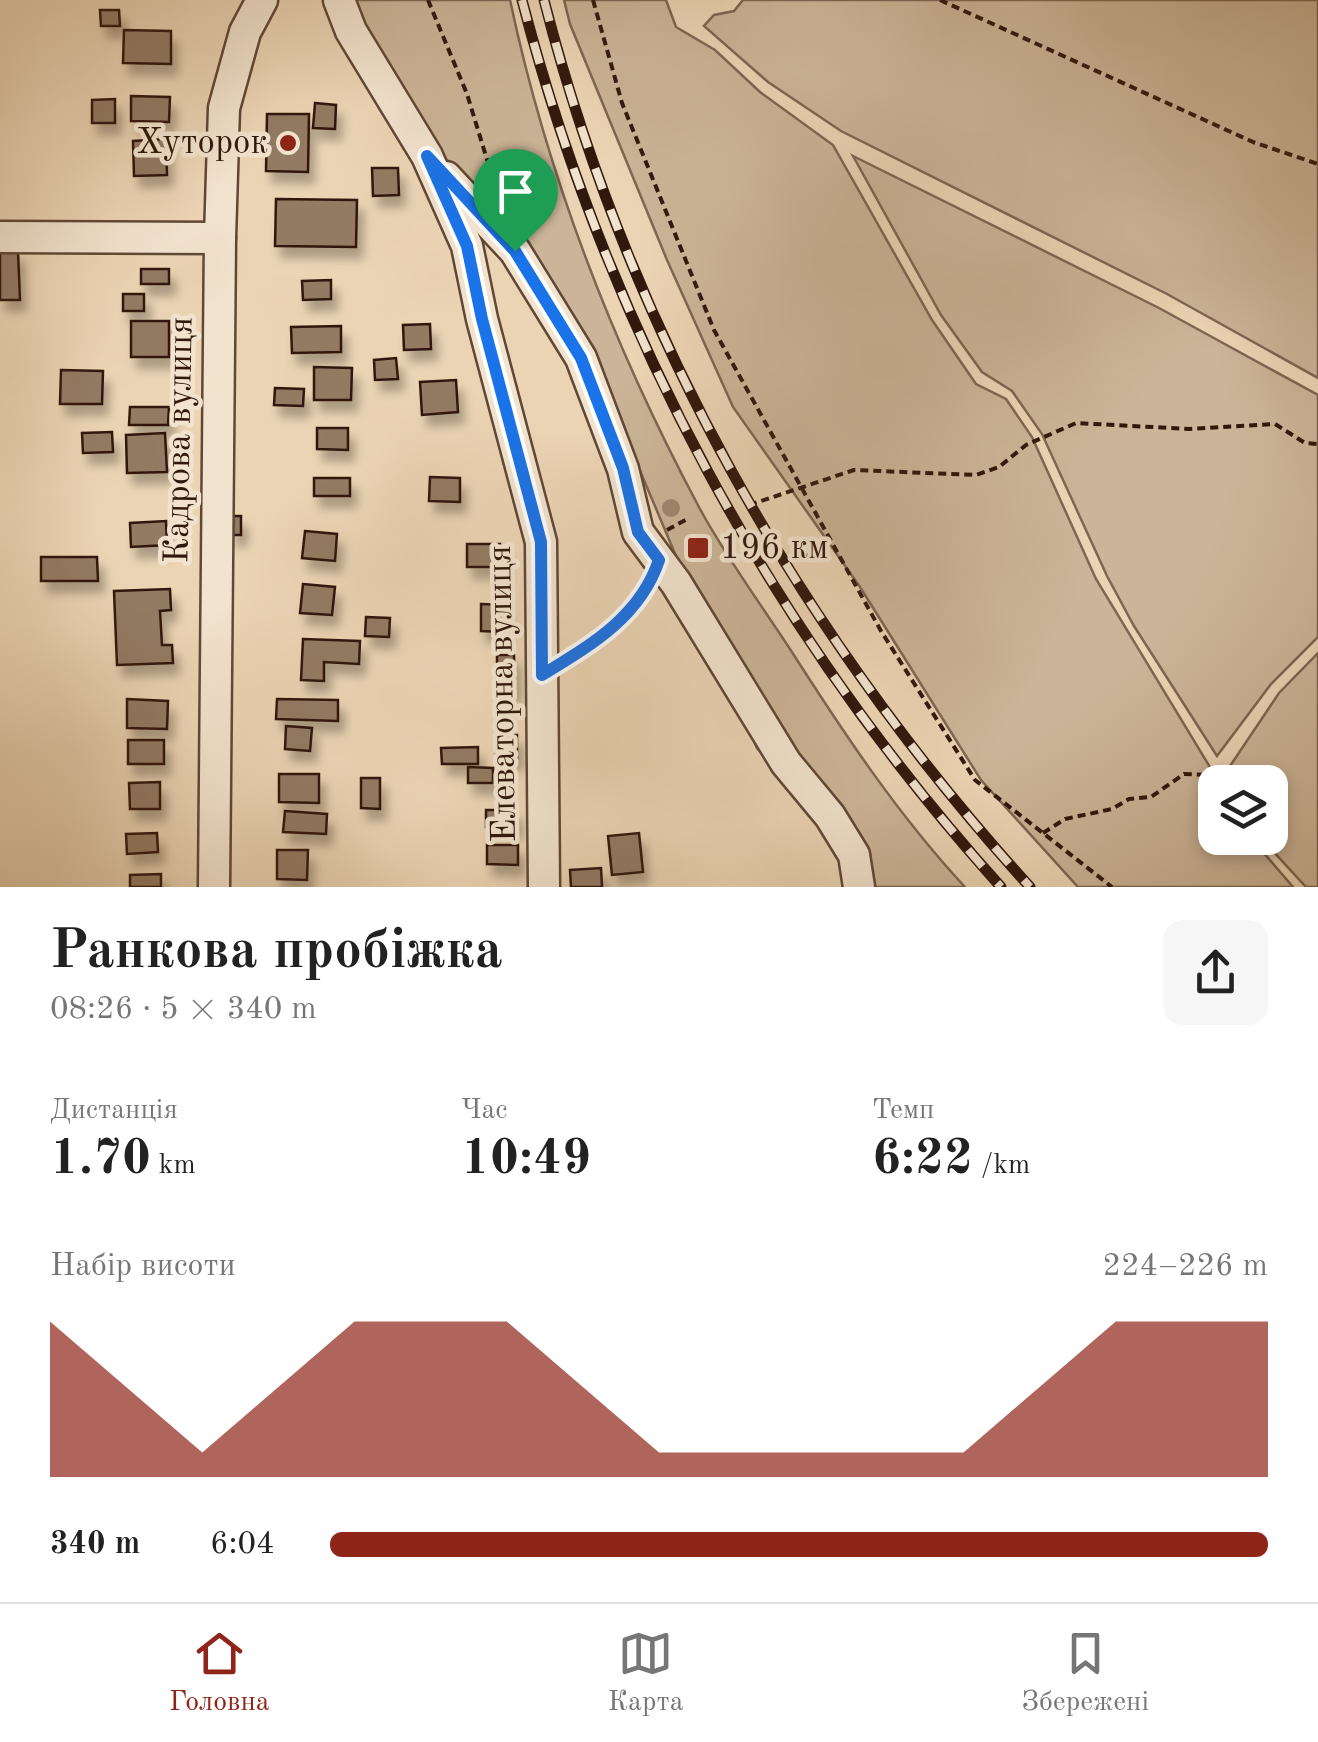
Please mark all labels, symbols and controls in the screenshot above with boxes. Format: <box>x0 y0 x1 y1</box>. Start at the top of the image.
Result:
place label: Хуторок <box>136 126 268 161</box>
marker: Хуторок <box>277 132 299 154</box>
pin <box>473 149 558 252</box>
icon: arrive <box>488 164 543 219</box>
street label: Кадрова вулиця <box>160 316 200 564</box>
place label: 196 км <box>720 531 828 566</box>
marker: 196 км <box>685 535 711 561</box>
street label: Елеваторна вулиця <box>483 545 523 843</box>
map controls <box>1198 765 1288 855</box>
button: layers <box>1198 765 1288 855</box>
button: share <box>1163 920 1268 1025</box>
text: Ранкова пробіжка <box>50 925 503 980</box>
text: 08:26 · 5 × 340 m <box>50 994 317 1026</box>
text: Дистанція <box>50 1097 178 1125</box>
text: Час <box>461 1097 508 1125</box>
text: Темп <box>872 1097 934 1125</box>
text: 1.70 <box>50 1135 151 1185</box>
text: 10:49 <box>461 1135 591 1185</box>
text: 6:22 <box>872 1135 973 1185</box>
text: km <box>151 1152 196 1180</box>
text: /km <box>973 1152 1030 1180</box>
text: Набір висоти <box>50 1251 236 1283</box>
text: 224–226 m <box>1102 1251 1268 1283</box>
text: 340 m <box>50 1529 140 1561</box>
text: 6:04 <box>210 1529 275 1561</box>
tab: Головна <box>169 1626 270 1721</box>
tab: Карта <box>608 1626 683 1721</box>
tab: Збережені <box>1021 1626 1149 1721</box>

